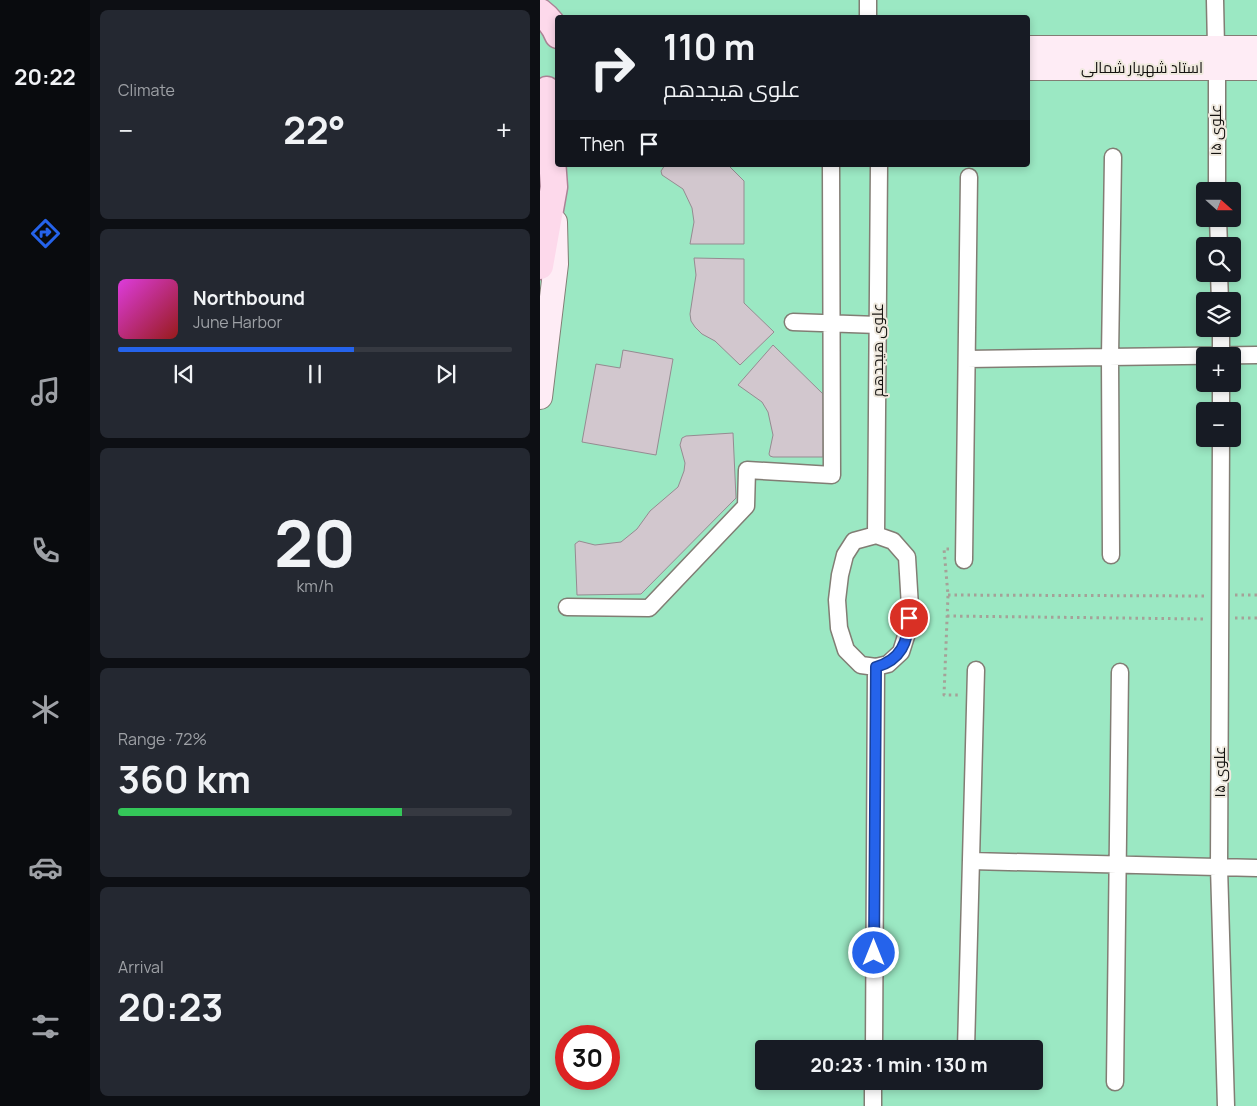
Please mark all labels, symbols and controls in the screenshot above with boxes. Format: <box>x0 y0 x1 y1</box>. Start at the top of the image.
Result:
text: 110 m <box>663 23 755 71</box>
icon: right <box>580 35 645 100</box>
street label: استاد شهریار شمالی <box>1081 57 1203 78</box>
text: 20:22 <box>14 62 76 92</box>
text: علوی هیجدهم <box>663 74 801 104</box>
text: Climate <box>118 79 175 101</box>
text: 22° <box>283 103 346 155</box>
street label: علوی ۱۵ <box>1205 104 1226 156</box>
text: − <box>118 111 133 149</box>
text: + <box>496 111 512 149</box>
icon: arrive <box>635 130 663 158</box>
text: Then <box>580 131 625 157</box>
north arrow <box>1196 182 1241 228</box>
map controls <box>1196 182 1241 447</box>
icon: directions <box>28 216 63 251</box>
button: search <box>1196 237 1241 282</box>
text: Northbound <box>193 285 305 311</box>
button: layers <box>1196 292 1241 337</box>
street label: علوی هیجدهم <box>867 303 888 397</box>
text: June Harbor <box>193 311 282 333</box>
button: + <box>1196 347 1241 392</box>
icon: previous <box>170 360 198 388</box>
icon: pause <box>301 360 329 388</box>
icon: next <box>432 360 460 388</box>
icon: music <box>28 374 63 409</box>
button: − <box>1196 402 1241 447</box>
text: 20 <box>274 498 356 587</box>
icon: phone <box>28 533 63 568</box>
text: km/h <box>296 575 334 597</box>
pin <box>888 597 930 639</box>
icon: arrive <box>895 604 923 632</box>
icon: climate <box>28 692 63 727</box>
text: Range · 72% <box>118 728 207 750</box>
street label: علوی ۱۵ <box>1209 746 1230 798</box>
text: 360 km <box>118 752 251 804</box>
icon: car <box>28 850 63 885</box>
position arrow <box>847 926 899 978</box>
text: Arrival <box>118 956 164 978</box>
text: 20:23 <box>118 980 223 1032</box>
icon: filters <box>28 1009 63 1044</box>
speed limit sign: 30 <box>555 1025 620 1090</box>
text: 20:23 · 1 min · 130 m <box>810 1052 988 1078</box>

